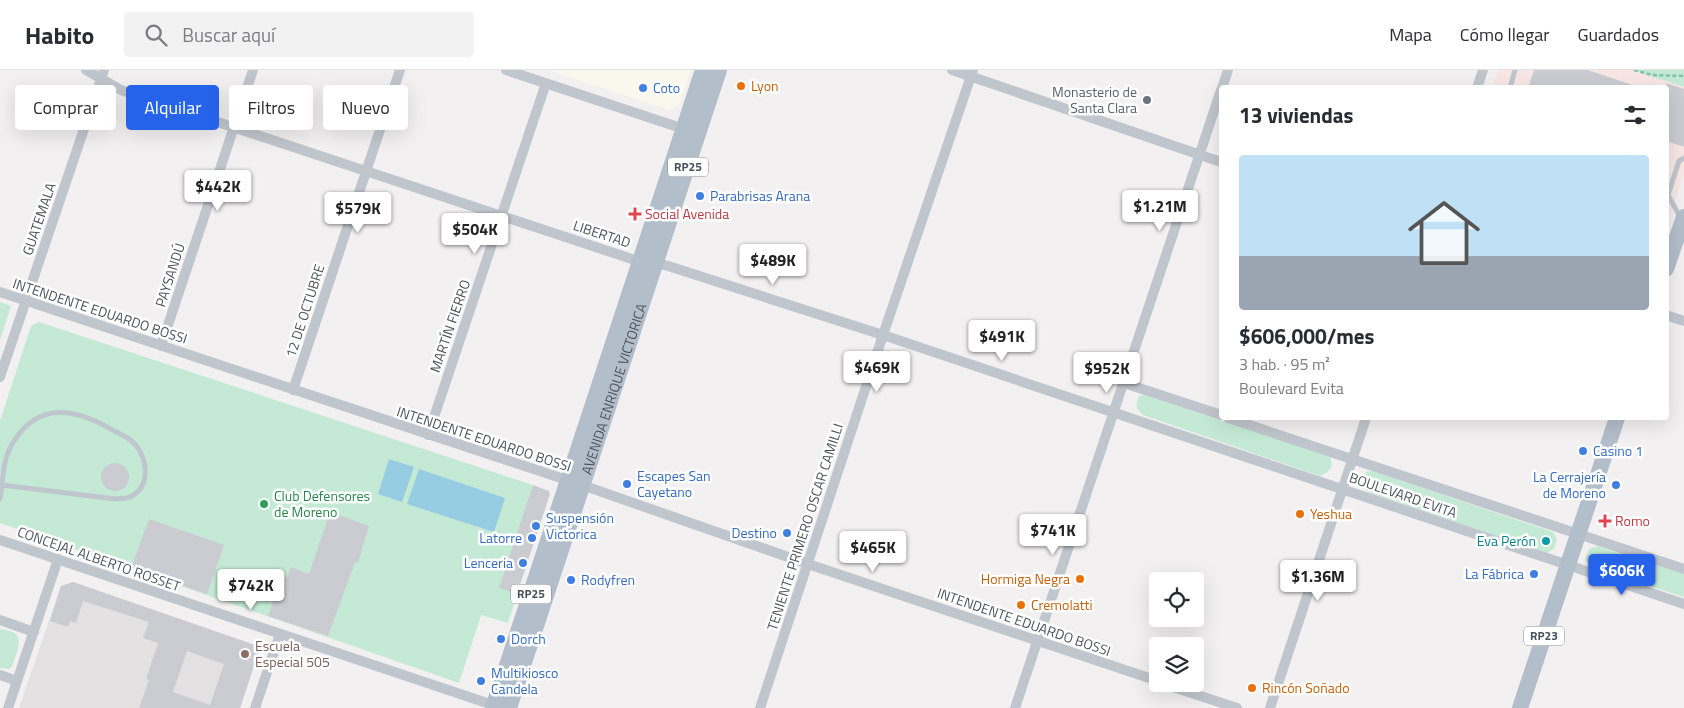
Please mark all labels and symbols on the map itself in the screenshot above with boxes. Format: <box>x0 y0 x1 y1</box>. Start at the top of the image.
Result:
place label: Lyon <box>751 75 779 96</box>
place label: Coto <box>653 77 680 98</box>
marker: Lyon <box>735 80 747 92</box>
place label: Monasterio de Santa Clara <box>1052 81 1137 118</box>
marker: Coto <box>637 82 649 94</box>
marker: Monasterio de Santa Clara <box>1141 94 1153 106</box>
road number: RP25 <box>668 158 708 176</box>
pin: $442K <box>183 170 253 212</box>
street label: GUATEMALA <box>16 179 61 258</box>
place label: Parabrisas Arana <box>710 185 810 206</box>
marker: Parabrisas Arana <box>694 190 706 202</box>
pin: $1.21M <box>1119 190 1201 232</box>
pin: $579K <box>323 191 393 234</box>
place label: Social Avenida <box>645 203 729 224</box>
marker: Social Avenida <box>629 208 641 220</box>
pin: $504K <box>440 212 510 255</box>
street label: LIBERTAD <box>571 214 633 253</box>
street label: PAYSANDÚ <box>149 240 190 310</box>
pin: $489K <box>738 244 808 286</box>
street label: 12 DE OCTUBRE <box>280 261 330 360</box>
street label: INTENDENTE EDUARDO BOSSI <box>10 272 190 349</box>
street label: MARTÍN FIERRO <box>424 277 475 375</box>
street label: AVENIDA ENRIQUE VICTORICA <box>576 300 652 477</box>
pin: $491K <box>967 320 1037 362</box>
pin: $469K <box>842 350 912 393</box>
pin: $952K <box>1072 352 1142 394</box>
street label: INTENDENTE EDUARDO BOSSI <box>394 400 574 477</box>
street label: TENIENTE PRIMERO OSCAR CAMILLI <box>761 421 848 633</box>
place label: Casino 1 <box>1593 440 1643 461</box>
marker: Casino 1 <box>1577 445 1589 457</box>
place label: Escapes San Cayetano <box>637 465 711 502</box>
street label: BOULEVARD EVITA <box>1347 466 1460 523</box>
place label: La Cerrajería de Moreno <box>1533 466 1606 503</box>
marker: Escapes San Cayetano <box>621 478 633 490</box>
marker: La Cerrajería de Moreno <box>1610 479 1622 491</box>
place label: Club Defensores de Moreno <box>274 485 370 522</box>
marker: Club Defensores de Moreno <box>258 498 270 510</box>
place label: Yeshua <box>1310 503 1352 524</box>
place label: Suspensión Victorica <box>546 507 614 544</box>
marker: Yeshua <box>1294 508 1306 520</box>
place label: Romo <box>1615 510 1650 531</box>
pin: $741K <box>1018 514 1088 556</box>
marker: Romo <box>1599 515 1611 527</box>
marker: Suspensión Victorica <box>530 520 542 532</box>
street label: CONCEJAL ALBERTO ROSSET <box>15 521 184 597</box>
place label: Destino <box>732 522 777 543</box>
place label: Latorre <box>479 527 522 548</box>
marker: Destino <box>781 527 793 539</box>
pin: $465K <box>838 530 908 573</box>
place label: Eva Perón <box>1477 530 1536 551</box>
marker: Latorre <box>526 532 538 544</box>
marker: Eva Perón <box>1540 535 1552 547</box>
place label: Lenceria <box>464 552 513 573</box>
pin: $606K <box>1587 554 1657 596</box>
marker: Lenceria <box>517 557 529 569</box>
pin: $1.36M <box>1277 560 1359 602</box>
place label: La Fábrica <box>1465 563 1524 584</box>
pin: $742K <box>216 568 286 611</box>
place label: Hormiga Negra <box>981 568 1070 589</box>
marker: La Fábrica <box>1528 568 1540 580</box>
place label: Rodyfren <box>581 569 635 590</box>
marker: Hormiga Negra <box>1074 573 1086 585</box>
marker: Rodyfren <box>565 574 577 586</box>
street label: INTENDENTE EDUARDO BOSSI <box>935 582 1114 661</box>
road number: RP25 <box>511 584 551 604</box>
place label: Cremolatti <box>1031 594 1093 615</box>
marker: Cremolatti <box>1015 599 1027 611</box>
road number: RP23 <box>1524 626 1564 646</box>
place label: Dorch <box>511 628 546 649</box>
marker: Dorch <box>495 633 507 645</box>
place label: Escuela Especial 505 <box>255 635 330 672</box>
marker: Escuela Especial 505 <box>239 648 251 660</box>
place label: Multikiosco Candela <box>491 662 559 699</box>
marker: Multikiosco Candela <box>475 675 487 687</box>
place label: Rincón Soñado <box>1262 677 1350 698</box>
marker: Rincón Soñado <box>1246 682 1258 694</box>

